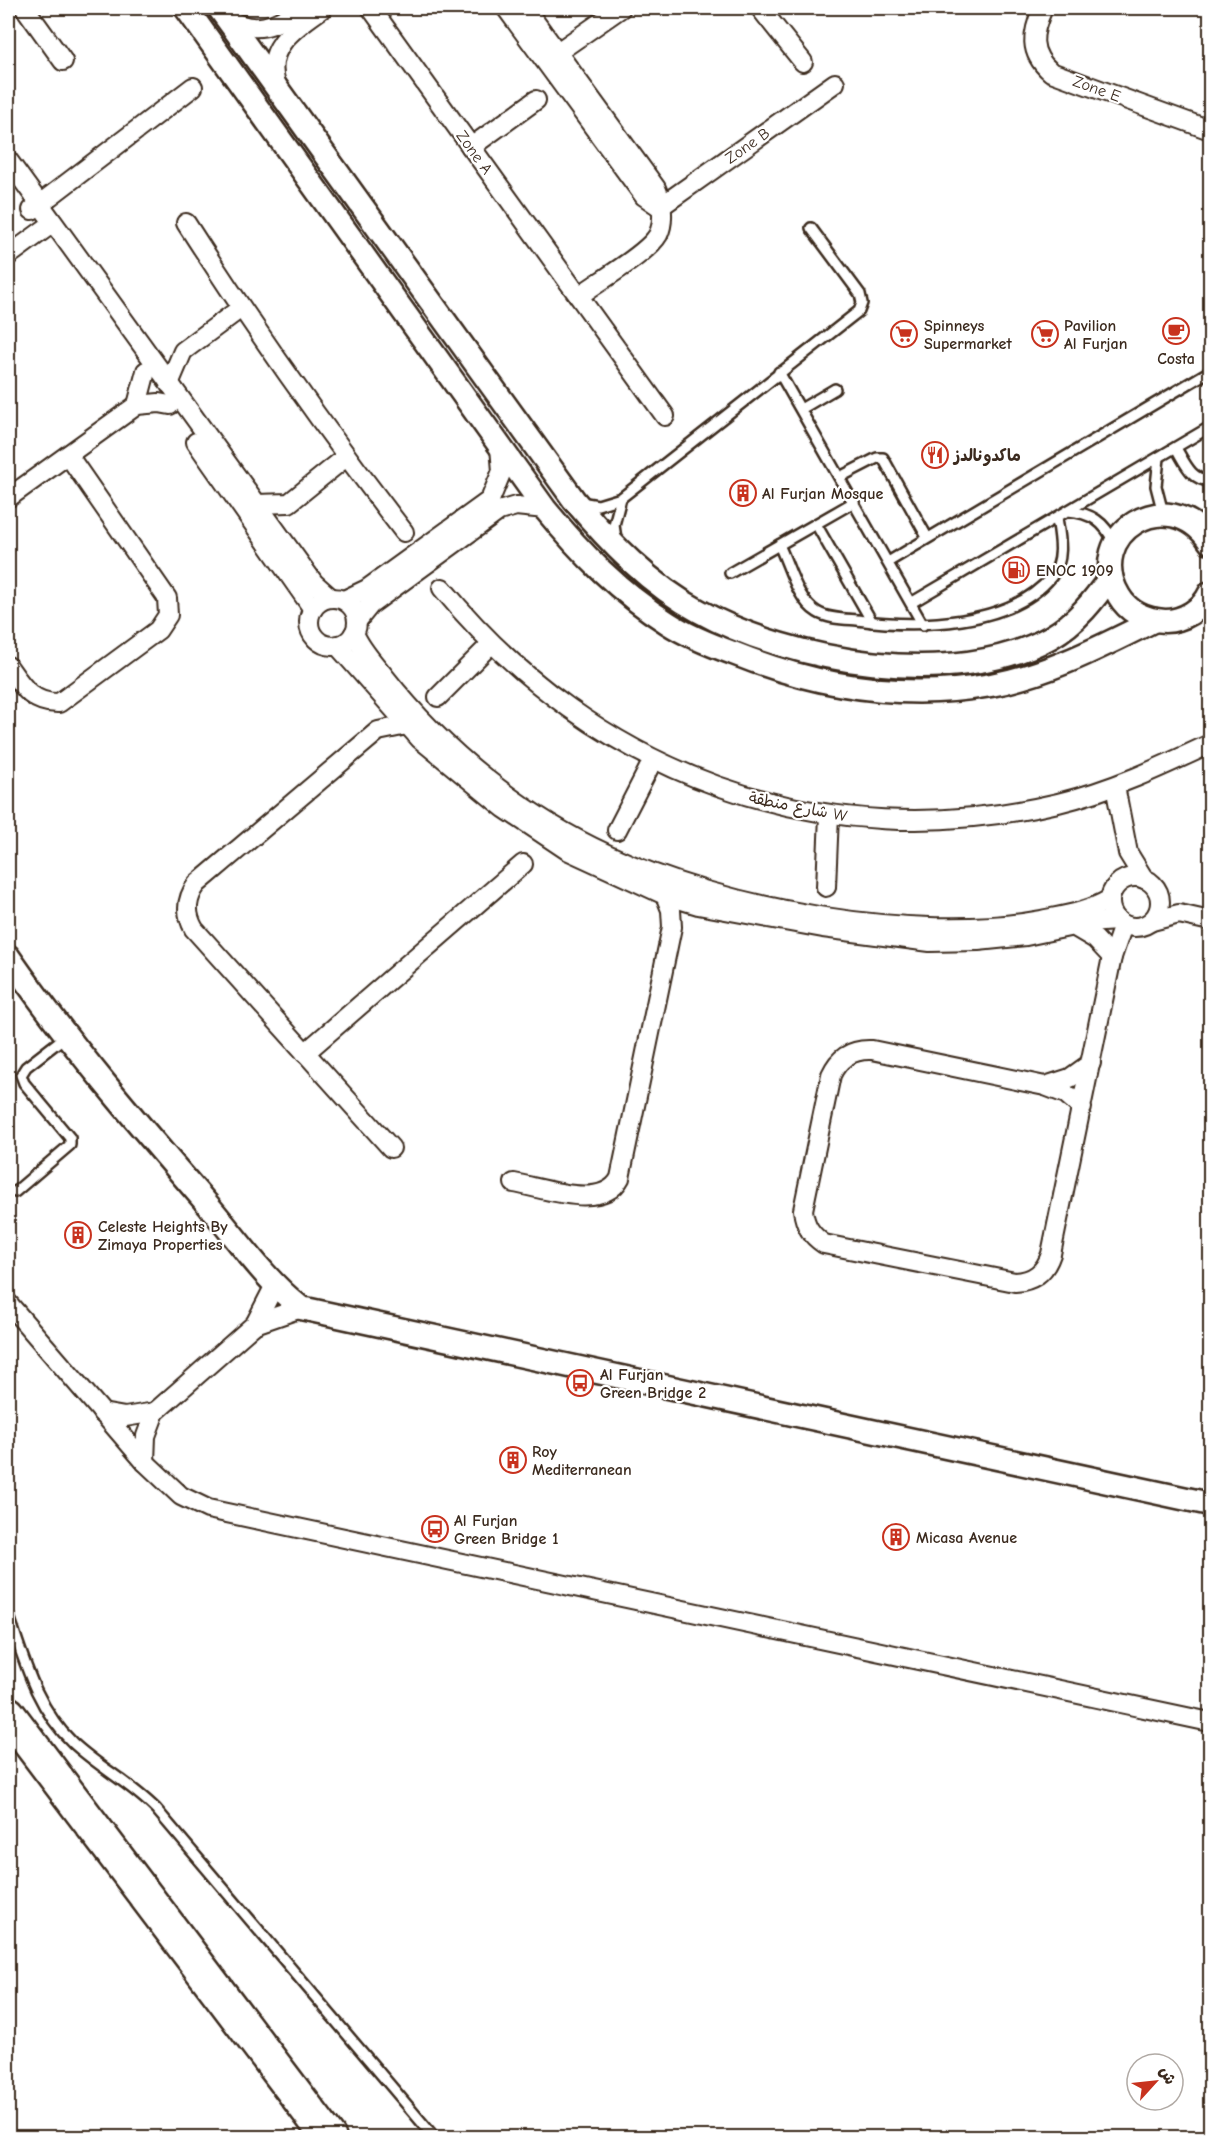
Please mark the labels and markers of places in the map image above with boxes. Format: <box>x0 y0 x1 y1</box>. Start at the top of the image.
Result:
cafe icon: Costa <box>1161 316 1191 346</box>
place label: Spinneys Supermarket <box>924 317 1012 353</box>
place label: Pavilion Al Furjan <box>1064 317 1127 353</box>
supermarket icon: Spinneys Supermarket <box>889 319 919 349</box>
supermarket icon: Pavilion Al Furjan <box>1030 319 1060 349</box>
place label: Costa <box>1157 350 1195 368</box>
restaurant icon: ماكدونالدز <box>920 440 950 470</box>
place label: ماكدونالدز <box>952 447 1021 467</box>
building icon: Al Furjan Mosque <box>728 478 758 508</box>
place label: Al Furjan Mosque <box>762 485 883 503</box>
fuel station icon: ENOC 1909 <box>1001 555 1031 585</box>
place label: ENOC 1909 <box>1036 562 1114 580</box>
place label: Celeste Heights By Zimaya Properties <box>98 1218 228 1254</box>
building icon: Celeste Heights By Zimaya Properties <box>63 1220 93 1250</box>
place label: Al Furjan Green Bridge 2 <box>600 1366 706 1402</box>
bus stop icon: Al Furjan Green Bridge 2 <box>565 1368 595 1398</box>
place label: Roy Mediterranean <box>532 1443 632 1479</box>
building icon: Roy Mediterranean <box>498 1445 528 1475</box>
place label: Al Furjan Green Bridge 1 <box>454 1512 558 1548</box>
bus stop icon: Al Furjan Green Bridge 1 <box>420 1514 450 1544</box>
building icon: Micasa Avenue <box>881 1522 911 1552</box>
place label: Micasa Avenue <box>916 1529 1017 1547</box>

